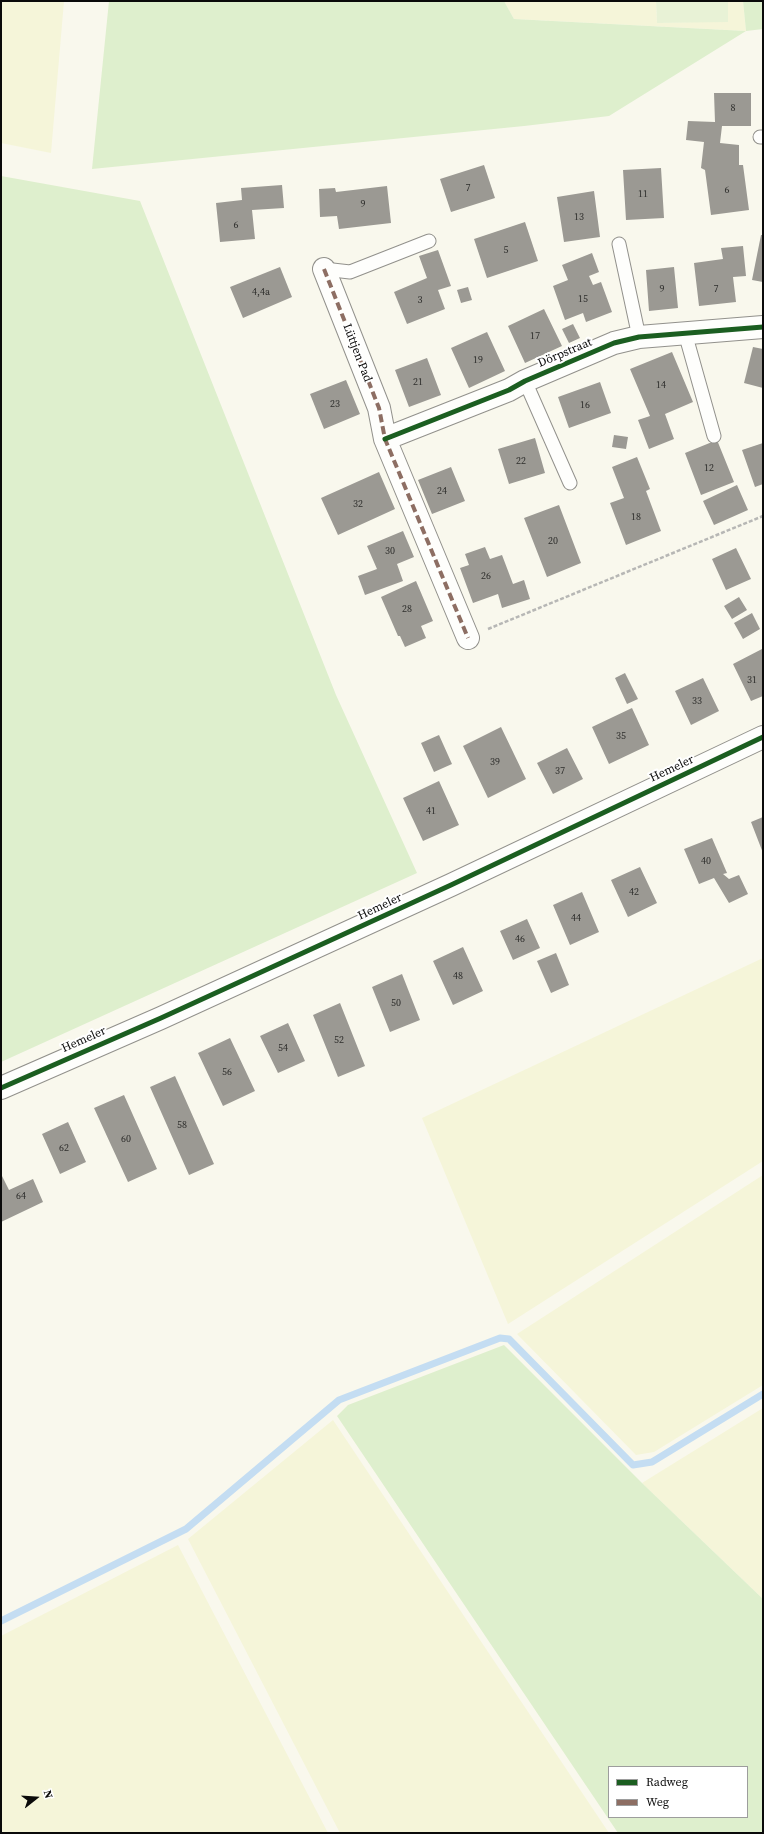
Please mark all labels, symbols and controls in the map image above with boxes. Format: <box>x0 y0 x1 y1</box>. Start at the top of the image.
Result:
house number: 8 <box>731 102 735 114</box>
house number: 7 <box>466 182 470 194</box>
house number: 6 <box>725 184 729 196</box>
house number: 11 <box>638 188 648 200</box>
house number: 9 <box>361 198 365 210</box>
house number: 13 <box>574 211 584 223</box>
house number: 6 <box>234 219 238 231</box>
house number: 5 <box>504 244 508 256</box>
house number: 9 <box>660 283 664 295</box>
house number: 7 <box>714 283 718 295</box>
house number: 4,4a <box>252 286 270 298</box>
house number: 15 <box>578 293 588 305</box>
house number: 3 <box>418 294 422 306</box>
street label: Lüttjen Pad <box>339 322 375 384</box>
house number: 17 <box>530 330 540 342</box>
street label: Dörpstraat <box>536 335 594 371</box>
house number: 19 <box>473 354 483 366</box>
house number: 21 <box>413 376 423 388</box>
house number: 14 <box>656 379 666 391</box>
house number: 23 <box>330 398 340 410</box>
house number: 16 <box>580 399 590 411</box>
house number: 22 <box>516 455 526 467</box>
house number: 12 <box>704 462 714 474</box>
house number: 24 <box>437 485 447 497</box>
house number: 32 <box>353 498 363 510</box>
house number: 18 <box>631 511 641 523</box>
house number: 20 <box>548 535 558 547</box>
house number: 30 <box>385 545 395 557</box>
house number: 26 <box>481 570 491 582</box>
house number: 28 <box>402 603 412 615</box>
house number: 31 <box>747 674 757 686</box>
house number: 33 <box>692 695 702 707</box>
house number: 35 <box>616 730 626 742</box>
street label: Hemeler <box>648 753 696 785</box>
house number: 39 <box>490 756 500 768</box>
house number: 37 <box>555 765 565 777</box>
house number: 41 <box>426 805 436 817</box>
house number: 40 <box>701 855 711 867</box>
house number: 42 <box>629 886 639 898</box>
street label: Hemeler <box>356 891 404 923</box>
house number: 44 <box>571 912 581 924</box>
house number: 46 <box>515 933 525 945</box>
house number: 48 <box>453 970 463 982</box>
house number: 50 <box>391 997 401 1009</box>
street label: Hemeler <box>60 1024 108 1056</box>
house number: 52 <box>334 1034 344 1046</box>
house number: 54 <box>278 1042 288 1054</box>
house number: 56 <box>222 1066 232 1078</box>
house number: 58 <box>177 1119 187 1131</box>
house number: 60 <box>121 1133 131 1145</box>
house number: 62 <box>59 1142 69 1154</box>
house number: 64 <box>16 1190 26 1202</box>
legend <box>608 1766 748 1818</box>
text: Radweg <box>646 1774 688 1790</box>
north arrow <box>16 1778 56 1818</box>
text: N <box>40 1788 56 1800</box>
text: Weg <box>646 1794 669 1810</box>

